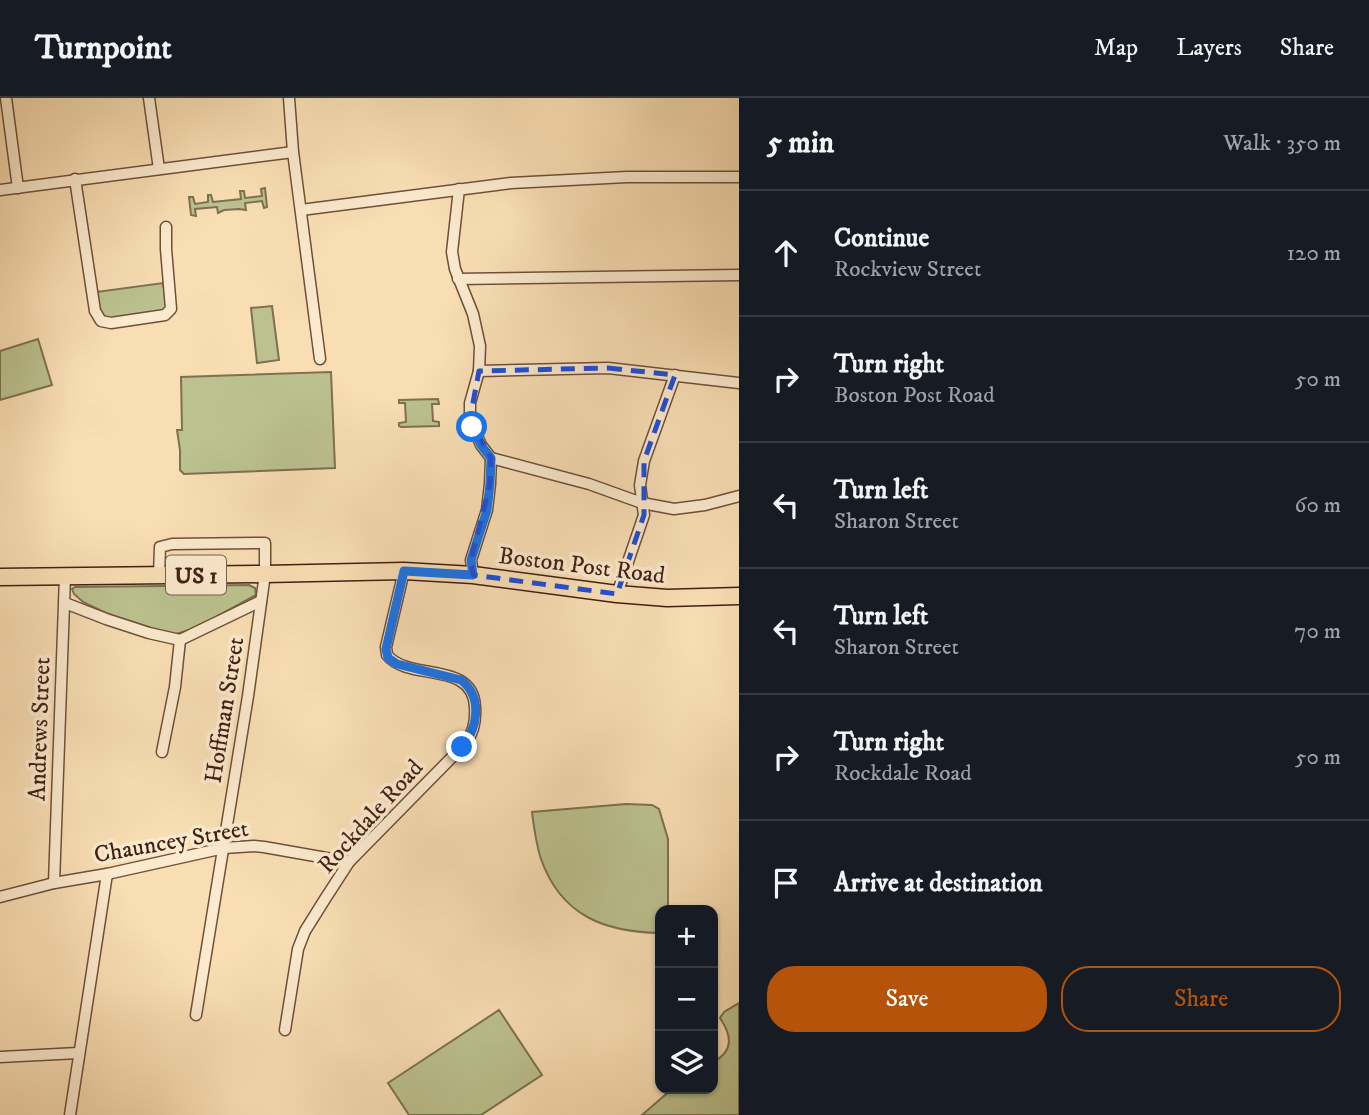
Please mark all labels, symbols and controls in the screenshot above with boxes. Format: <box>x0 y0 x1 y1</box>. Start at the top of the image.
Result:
text: Turnpoint <box>35 28 172 69</box>
text: Map <box>1094 33 1138 63</box>
text: Layers <box>1176 33 1242 63</box>
text: Share <box>1280 33 1334 63</box>
text: 5 min <box>767 125 834 162</box>
text: Walk · 350 m <box>1223 129 1341 158</box>
text: Continue <box>834 222 929 255</box>
icon: ahead <box>767 234 805 272</box>
text: 120 m <box>1287 239 1341 268</box>
text: Rockview Street <box>834 255 981 284</box>
text: Turn right <box>834 348 944 381</box>
icon: right <box>767 360 805 398</box>
text: 50 m <box>1295 365 1341 394</box>
text: Boston Post Road <box>834 381 995 410</box>
route start <box>456 411 487 442</box>
text: Turn left <box>834 474 928 507</box>
icon: left <box>767 486 805 524</box>
text: 60 m <box>1294 491 1341 520</box>
text: Sharon Street <box>834 507 959 536</box>
street label: Boston Post Road <box>497 541 667 591</box>
road number: US 1 <box>166 555 226 594</box>
text: Turn left <box>834 600 928 633</box>
icon: left <box>767 612 805 650</box>
text: 70 m <box>1294 617 1341 646</box>
text: Sharon Street <box>834 633 959 662</box>
street label: Hoffman Street <box>199 635 251 785</box>
street label: Andrews Street <box>22 656 58 801</box>
text: Turn right <box>834 726 944 759</box>
route end <box>446 731 477 762</box>
icon: right <box>767 738 805 776</box>
text: 50 m <box>1295 743 1341 772</box>
street label: Rockdale Road <box>312 753 430 880</box>
text: Rockdale Road <box>834 759 972 788</box>
street label: Chauncey Street <box>92 814 251 870</box>
icon: arrive <box>767 864 805 902</box>
text: Arrive at destination <box>834 867 1043 900</box>
map controls <box>655 905 718 1094</box>
button: + <box>655 905 718 968</box>
button: Save <box>767 966 1047 1032</box>
button: Share <box>1061 966 1341 1032</box>
button: − <box>655 968 718 1031</box>
button: layers <box>655 1031 718 1094</box>

